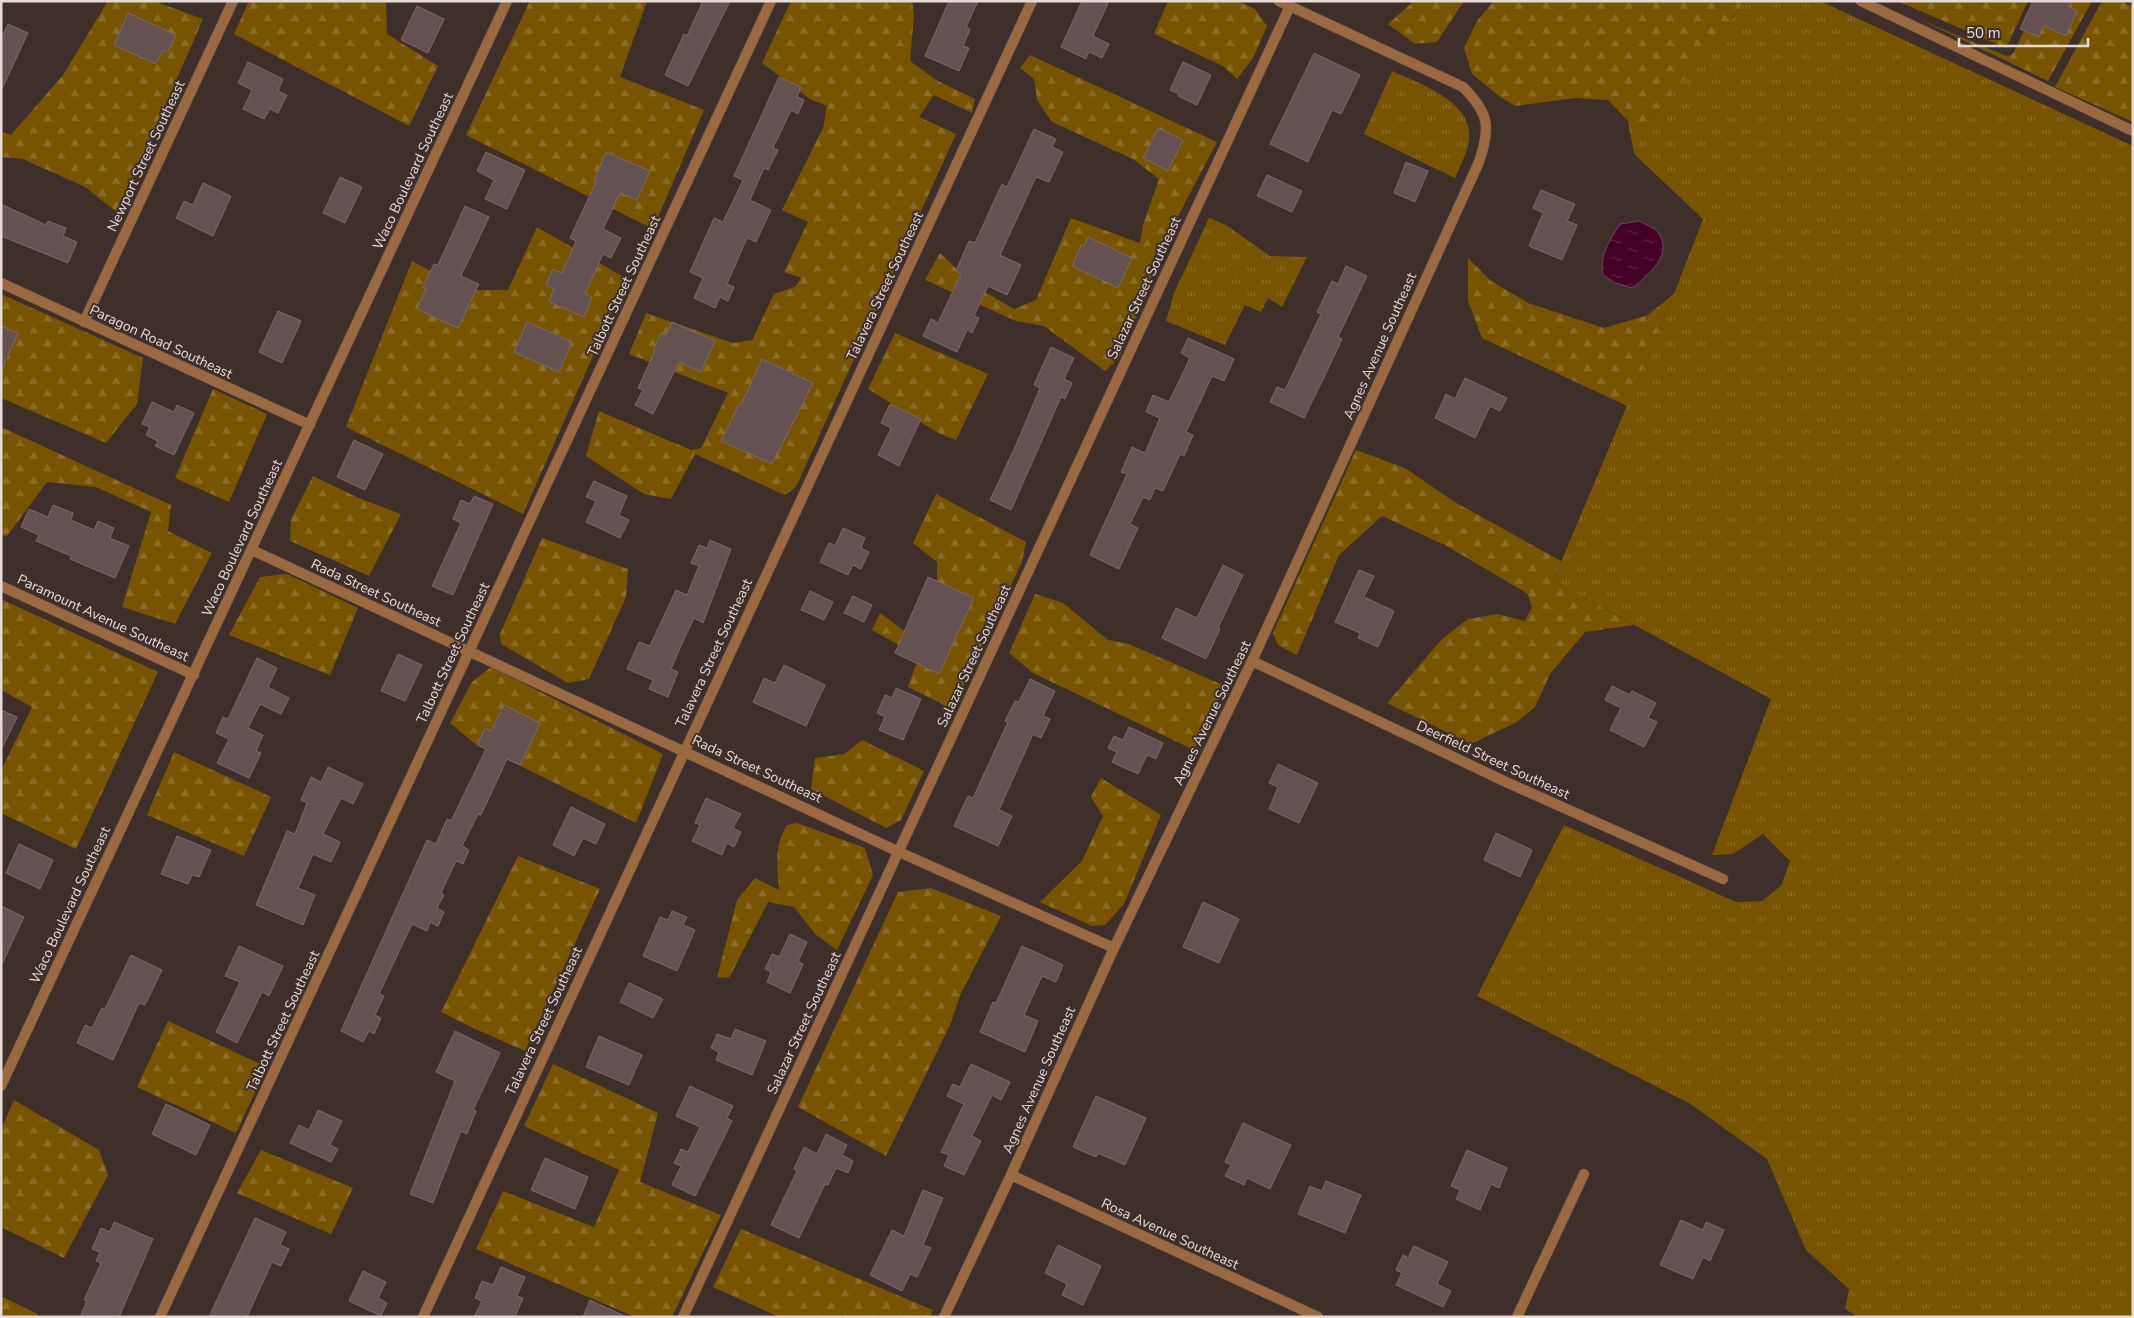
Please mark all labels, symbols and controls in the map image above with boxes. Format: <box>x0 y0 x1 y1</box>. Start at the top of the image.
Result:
scale bar <box>1959 15 2088 47</box>
text: 50 m <box>1966 23 2001 43</box>
street label: Newport Street Southeast <box>103 77 189 235</box>
street label: Waco Boulevard Southeast <box>368 89 458 253</box>
street label: Talavera Street Southeast <box>842 208 928 363</box>
street label: Talbott Street Southeast <box>583 212 665 360</box>
street label: Salazar Street Southeast <box>1103 213 1185 362</box>
street label: Agnes Avenue Southeast <box>1339 269 1421 422</box>
street label: Paragon Road Southeast <box>86 301 236 384</box>
street label: Waco Boulevard Southeast <box>197 456 287 620</box>
street label: Rada Street Southeast <box>308 555 444 632</box>
street label: Paramount Avenue Southeast <box>14 570 192 666</box>
street label: Talavera Street Southeast <box>671 575 757 730</box>
street label: Talbott Street Southeast <box>412 579 494 727</box>
street label: Salazar Street Southeast <box>933 581 1015 730</box>
street label: Agnes Avenue Southeast <box>1169 637 1255 789</box>
street label: Deerfield Street Southeast <box>1413 716 1573 804</box>
street label: Rada Street Southeast <box>689 731 825 808</box>
street label: Waco Boulevard Southeast <box>25 823 115 987</box>
street label: Talavera Street Southeast <box>501 943 587 1098</box>
street label: Talbott Street Southeast <box>242 947 324 1095</box>
street label: Salazar Street Southeast <box>763 948 845 1097</box>
street label: Agnes Avenue Southeast <box>998 1003 1080 1156</box>
street label: Rosa Avenue Southeast <box>1098 1194 1242 1274</box>

